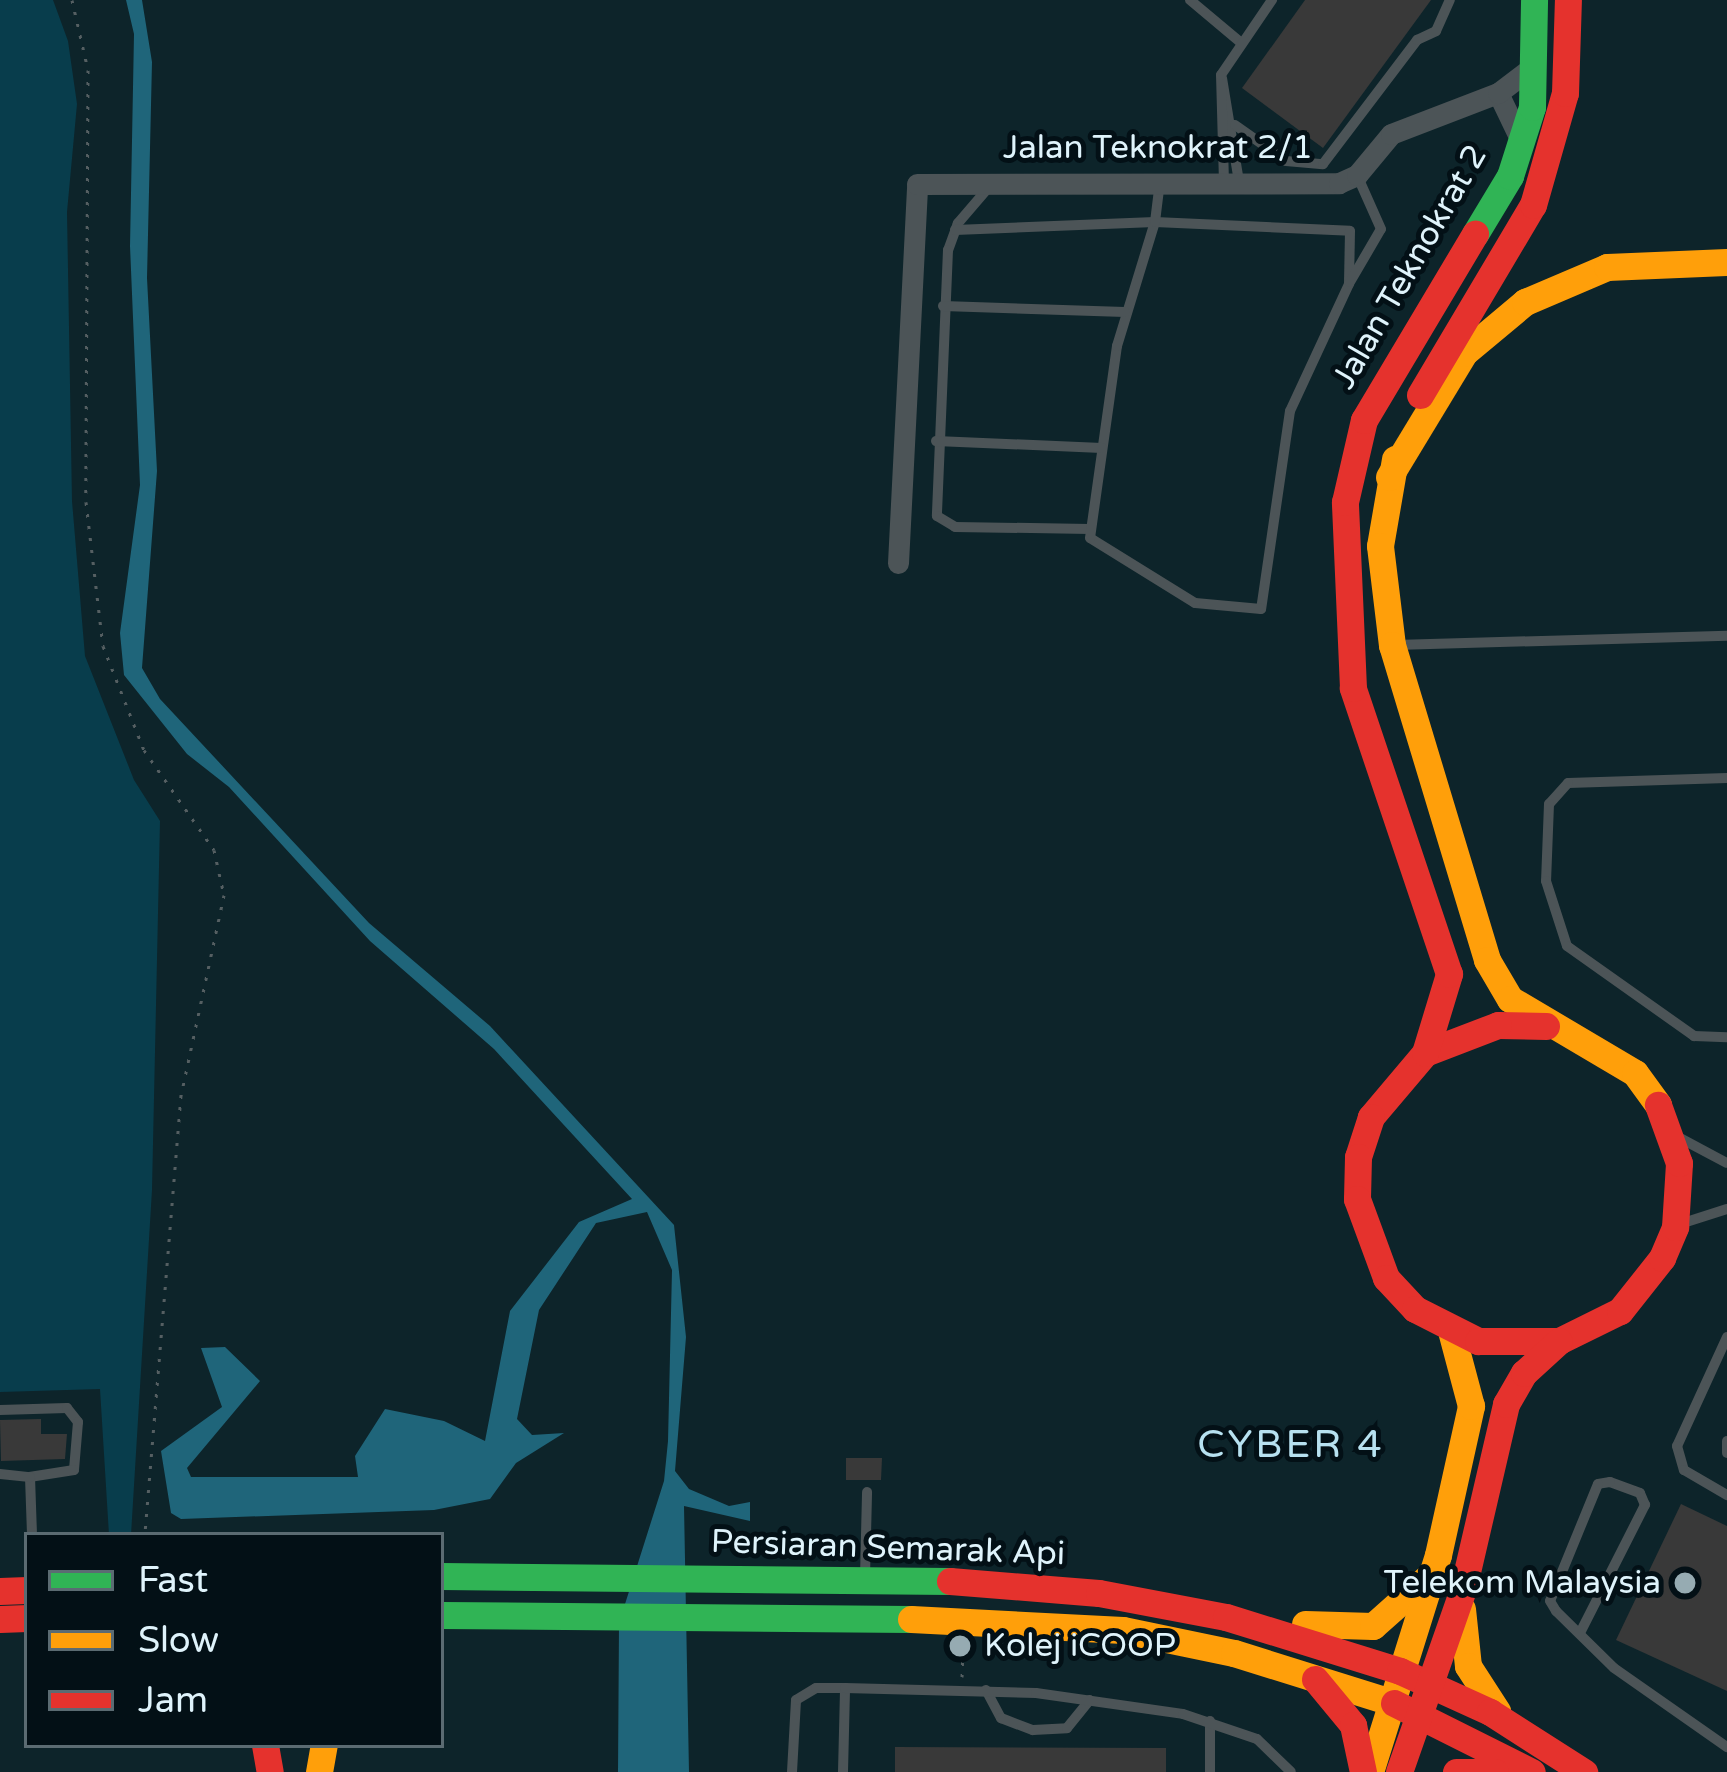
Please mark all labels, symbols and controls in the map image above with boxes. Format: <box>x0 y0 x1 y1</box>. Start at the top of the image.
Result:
street label: Jalan Teknokrat 2/1 <box>1003 128 1313 168</box>
street label: Jalan Teknokrat 2 <box>1324 138 1496 396</box>
district label: CYBER 4 <box>1197 1422 1385 1468</box>
street label: Persiaran Semarak Api <box>710 1522 1066 1574</box>
legend <box>24 1532 444 1748</box>
text: Fast <box>138 1559 208 1602</box>
place label: Telekom Malaysia <box>1384 1563 1661 1603</box>
marker: Telekom Malaysia <box>1672 1570 1698 1596</box>
text: Slow <box>138 1619 219 1662</box>
place label: Kolej iCOOP <box>984 1626 1176 1666</box>
marker: Kolej iCOOP <box>947 1633 973 1659</box>
text: Jam <box>138 1679 208 1722</box>

